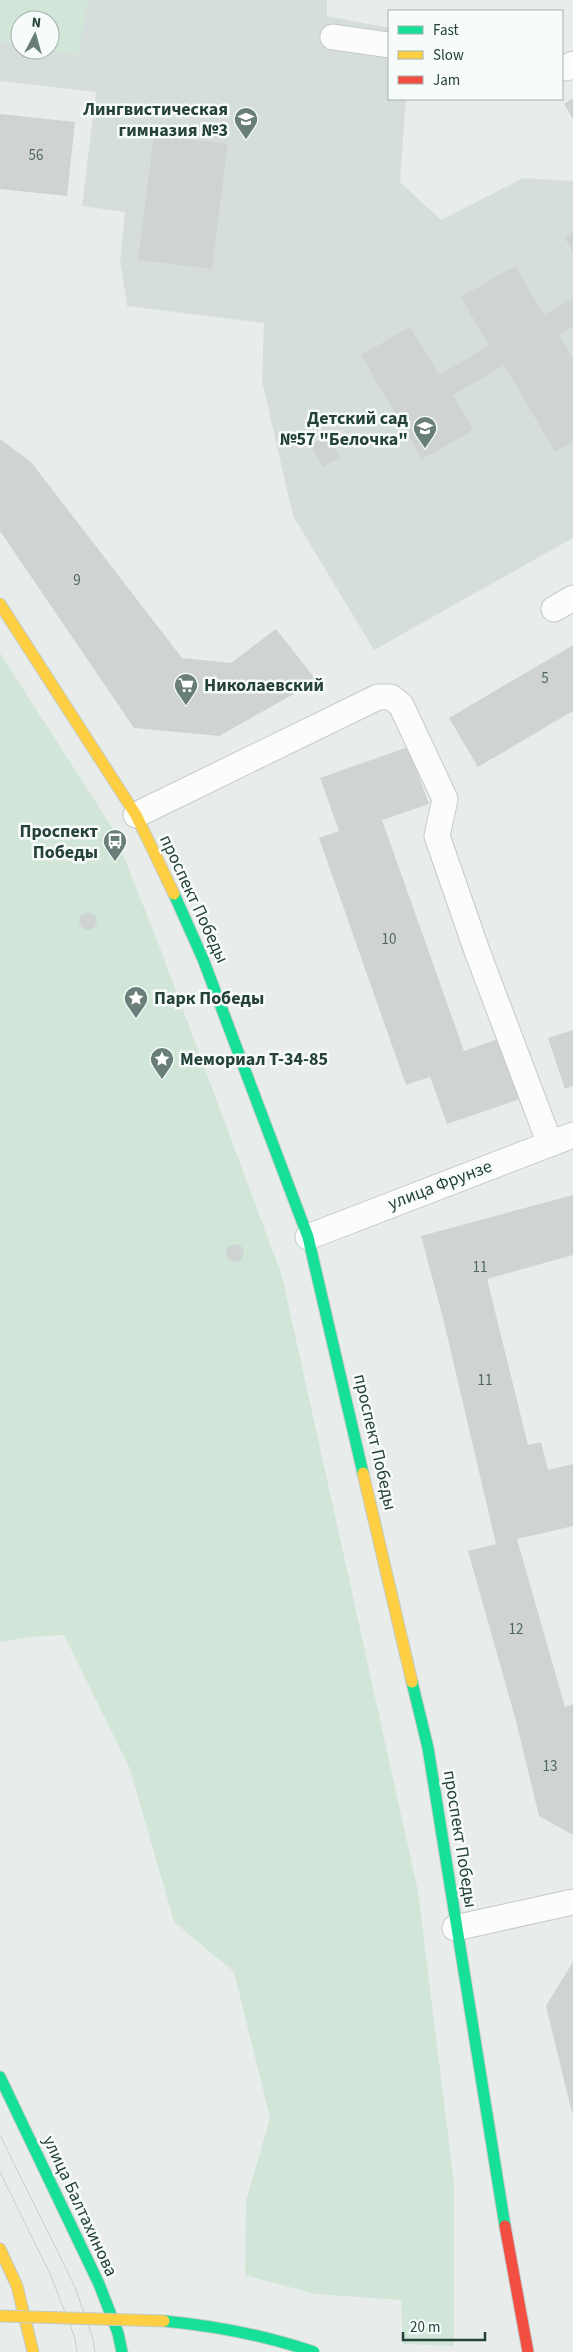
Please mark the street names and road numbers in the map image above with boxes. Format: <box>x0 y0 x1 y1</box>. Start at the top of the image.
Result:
street label: проспект Победы <box>153 831 235 967</box>
street label: улица Фрунзе <box>384 1154 496 1216</box>
street label: проспект Победы <box>347 1371 403 1513</box>
street label: проспект Победы <box>437 1768 483 1910</box>
street label: улица Балтахинова <box>36 2131 124 2281</box>

